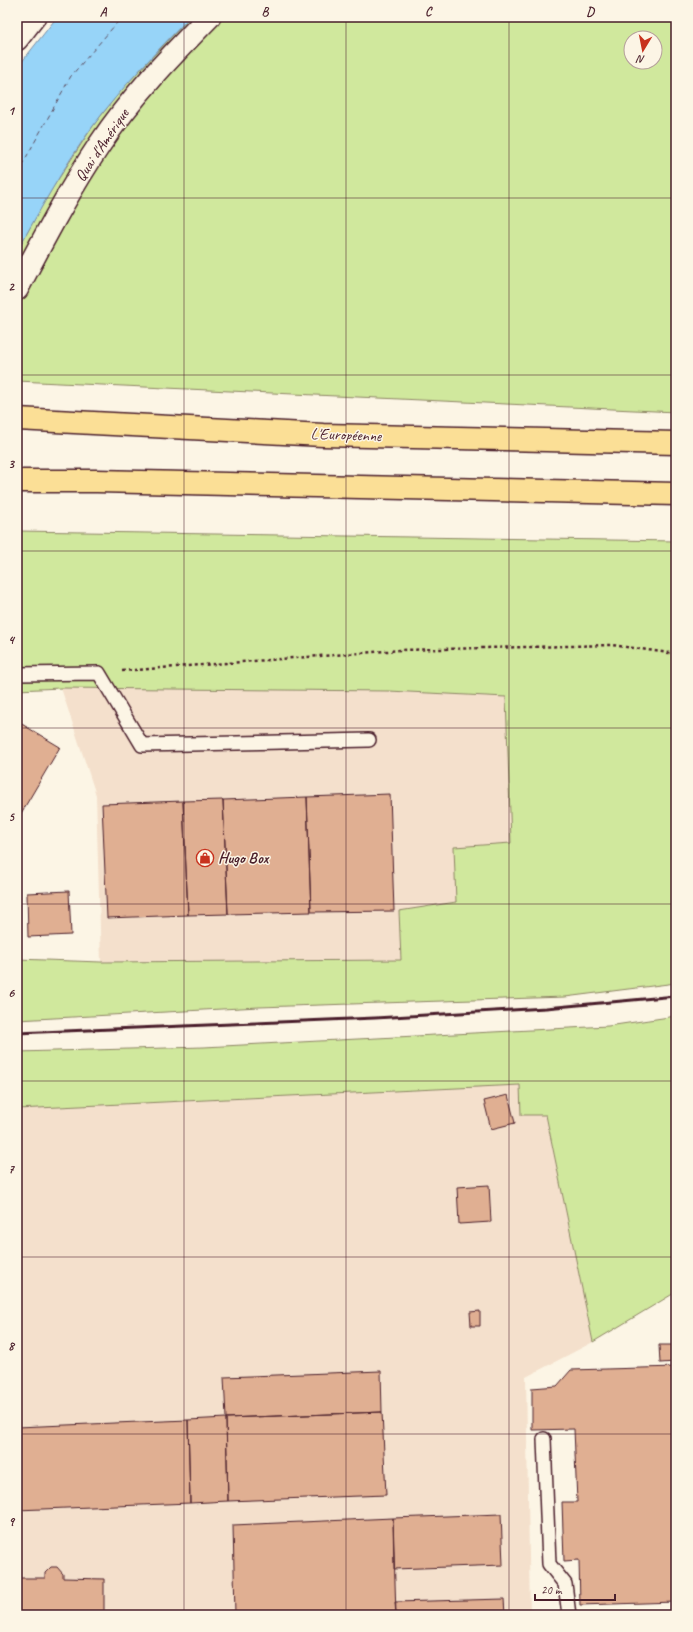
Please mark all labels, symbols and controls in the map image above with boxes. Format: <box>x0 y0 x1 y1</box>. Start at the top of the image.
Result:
text: A <box>100 4 108 20</box>
text: B <box>262 4 270 20</box>
text: C <box>425 4 433 20</box>
text: D <box>586 4 595 20</box>
north arrow <box>623 30 663 70</box>
text: N <box>635 52 646 67</box>
text: 1 <box>8 103 16 119</box>
street label: Quai d'Amérique <box>70 103 135 185</box>
text: 2 <box>8 279 15 295</box>
street label: L'Européenne <box>310 424 383 446</box>
text: 3 <box>8 456 15 472</box>
text: 4 <box>8 632 16 648</box>
text: 5 <box>8 809 15 825</box>
shop icon: Hugo Box <box>195 848 215 868</box>
place label: Hugo Box <box>218 848 270 868</box>
text: 6 <box>8 985 15 1001</box>
text: 7 <box>8 1161 15 1177</box>
text: 8 <box>8 1338 16 1354</box>
text: 9 <box>8 1514 15 1530</box>
scale bar <box>535 1576 615 1602</box>
text: 20 m <box>541 1582 563 1598</box>

